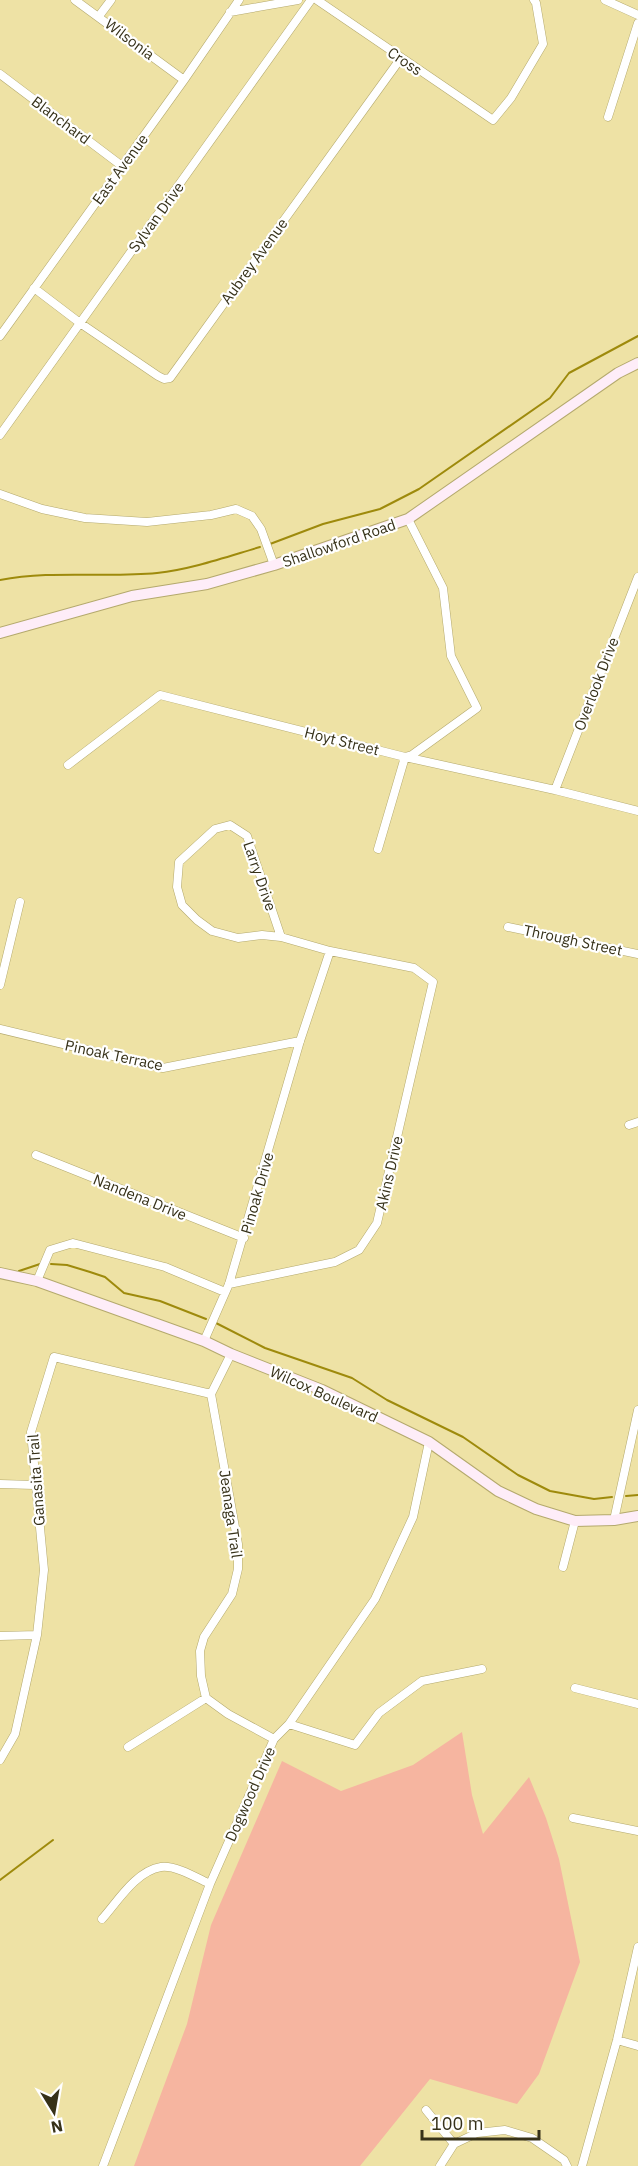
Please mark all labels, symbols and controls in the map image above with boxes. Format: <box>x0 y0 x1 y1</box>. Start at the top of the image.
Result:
street label: Wilsonia <box>101 14 159 64</box>
street label: Cross <box>384 43 426 79</box>
street label: Blanchard <box>28 92 94 148</box>
street label: East Avenue <box>88 130 152 208</box>
street label: Sylvan Drive <box>124 178 188 256</box>
street label: Aubrey Avenue <box>216 214 292 308</box>
street label: Shallowford Road <box>280 515 398 571</box>
street label: Overlook Drive <box>569 634 623 734</box>
street label: Hoyt Street <box>303 723 381 759</box>
street label: Larry Drive <box>239 839 281 913</box>
street label: Through Street <box>522 920 624 960</box>
street label: Pinoak Terrace <box>63 1035 165 1075</box>
street label: Akins Drive <box>371 1134 407 1212</box>
street label: Pinoak Drive <box>236 1150 278 1236</box>
street label: Nandena Drive <box>91 1170 189 1224</box>
street label: Wilcox Boulevard <box>267 1362 381 1426</box>
street label: Ganasita Trail <box>23 1433 49 1527</box>
street label: Jeanaga Trail <box>215 1469 247 1559</box>
street label: Dogwood Drive <box>221 1744 279 1844</box>
north arrow <box>24 2082 84 2142</box>
scale bar <box>422 2103 539 2141</box>
text: 100 m <box>431 2112 483 2135</box>
text: N <box>49 2116 64 2138</box>

